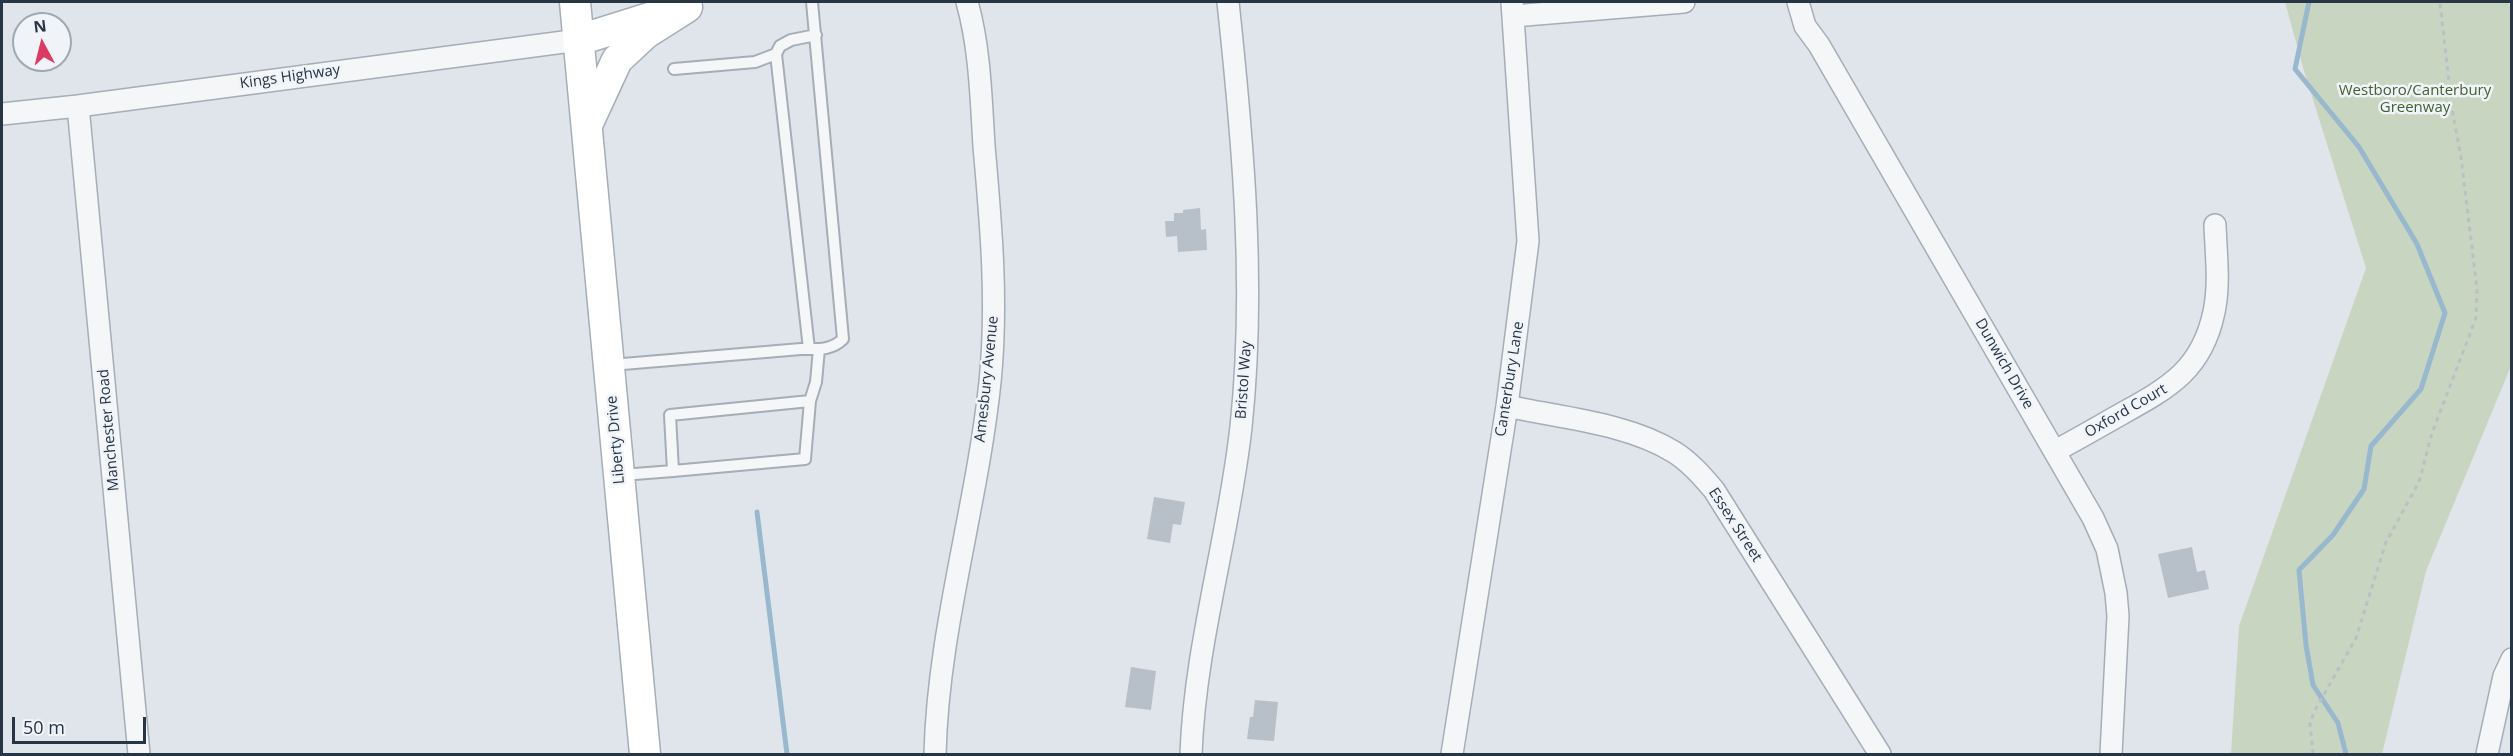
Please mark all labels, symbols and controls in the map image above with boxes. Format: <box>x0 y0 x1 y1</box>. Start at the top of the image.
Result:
north arrow <box>12 12 72 72</box>
text: N <box>32 14 48 38</box>
street label: Kings Highway <box>239 61 341 93</box>
park label: Westboro/Canterbury Greenway <box>2339 82 2491 117</box>
street label: Amesbury Avenue <box>971 315 1003 443</box>
street label: Dunwich Drive <box>1971 315 2037 413</box>
street label: Canterbury Lane <box>1492 320 1528 438</box>
street label: Bristol Way <box>1232 340 1256 420</box>
street label: Manchester Road <box>95 368 123 492</box>
street label: Oxford Court <box>2082 380 2170 442</box>
street label: Liberty Drive <box>603 395 629 485</box>
street label: Essex Street <box>1704 485 1766 565</box>
scale bar <box>15 705 148 743</box>
text: 50 m <box>23 715 65 739</box>

